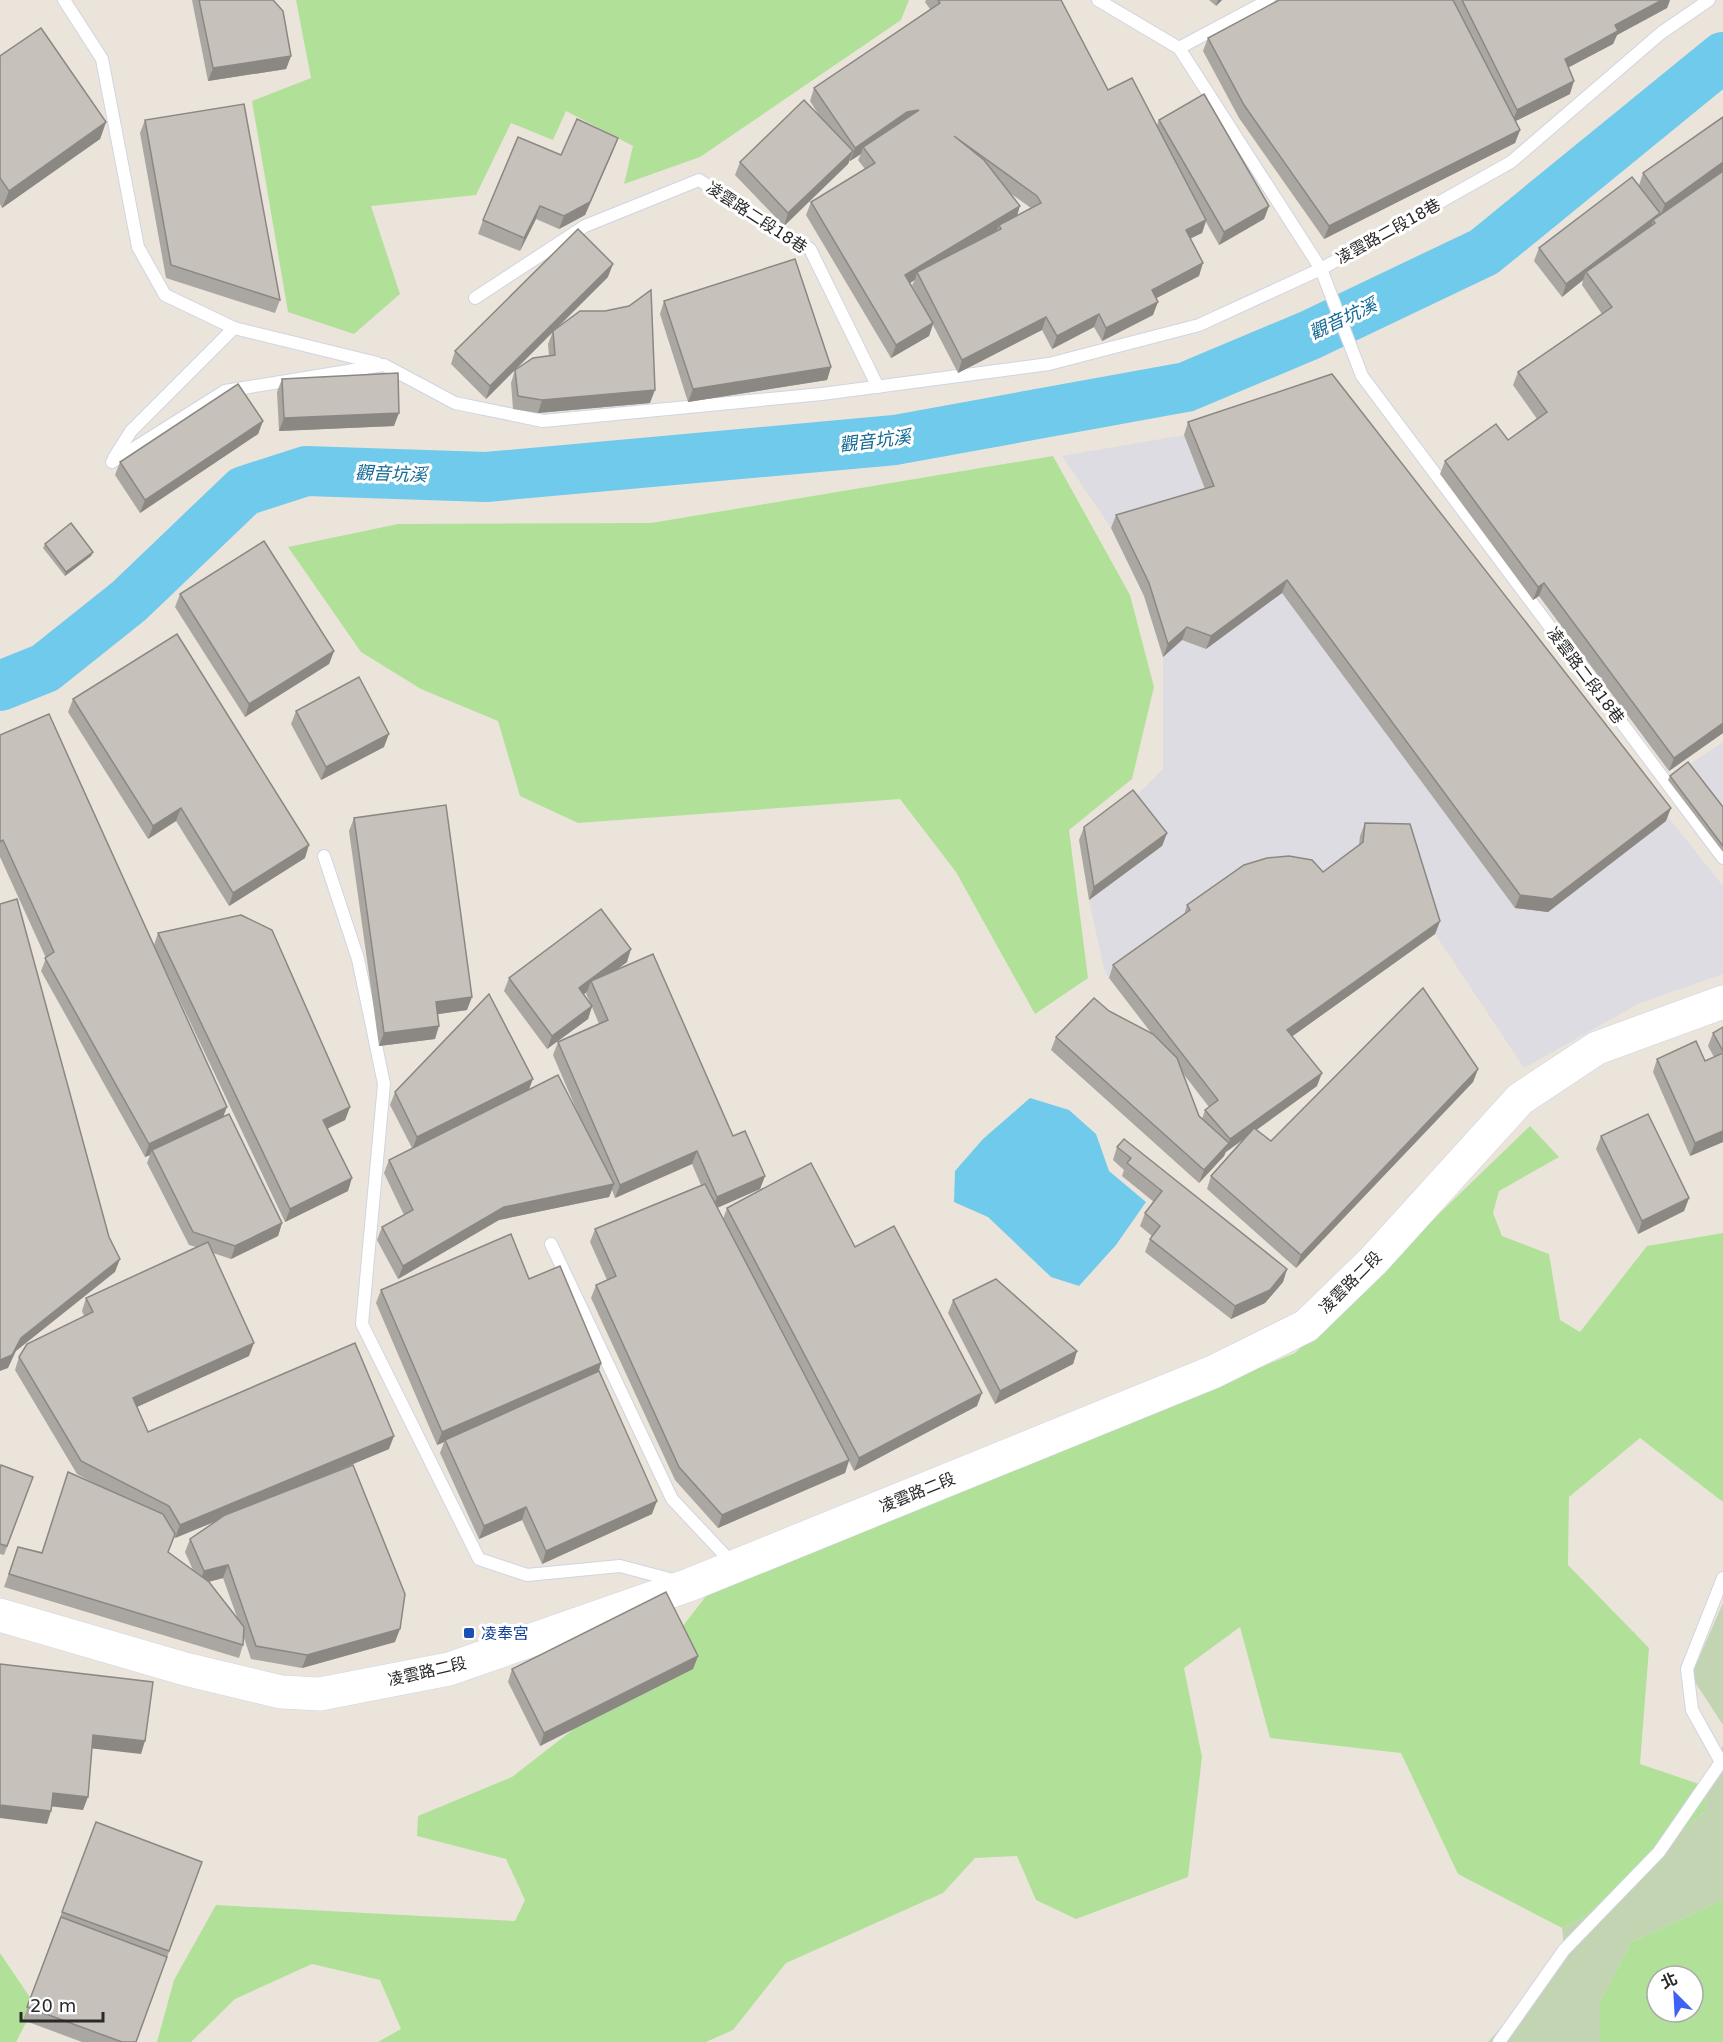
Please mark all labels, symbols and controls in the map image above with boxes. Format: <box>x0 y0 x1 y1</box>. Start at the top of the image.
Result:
street label: 凌雲路二段18巷 <box>703 178 811 257</box>
street label: 凌雲路二段18巷 <box>1333 195 1444 268</box>
water label: 觀音坑溪 <box>1306 293 1383 343</box>
water label: 觀音坑溪 <box>838 425 915 455</box>
water label: 觀音坑溪 <box>355 462 430 485</box>
street label: 凌雲路二段18巷 <box>1543 623 1628 727</box>
street label: 凌雲路二段 <box>1315 1247 1385 1317</box>
street label: 凌雲路二段 <box>877 1469 958 1516</box>
place label: 凌奉宮 <box>481 1624 529 1643</box>
marker: 凌奉宮 <box>462 1626 476 1640</box>
street label: 凌雲路二段 <box>386 1653 468 1690</box>
north arrow <box>1645 1964 1705 2024</box>
text: 北 <box>1658 1969 1680 1993</box>
scale bar <box>21 1985 104 2023</box>
text: 20 m <box>30 1995 76 2016</box>

